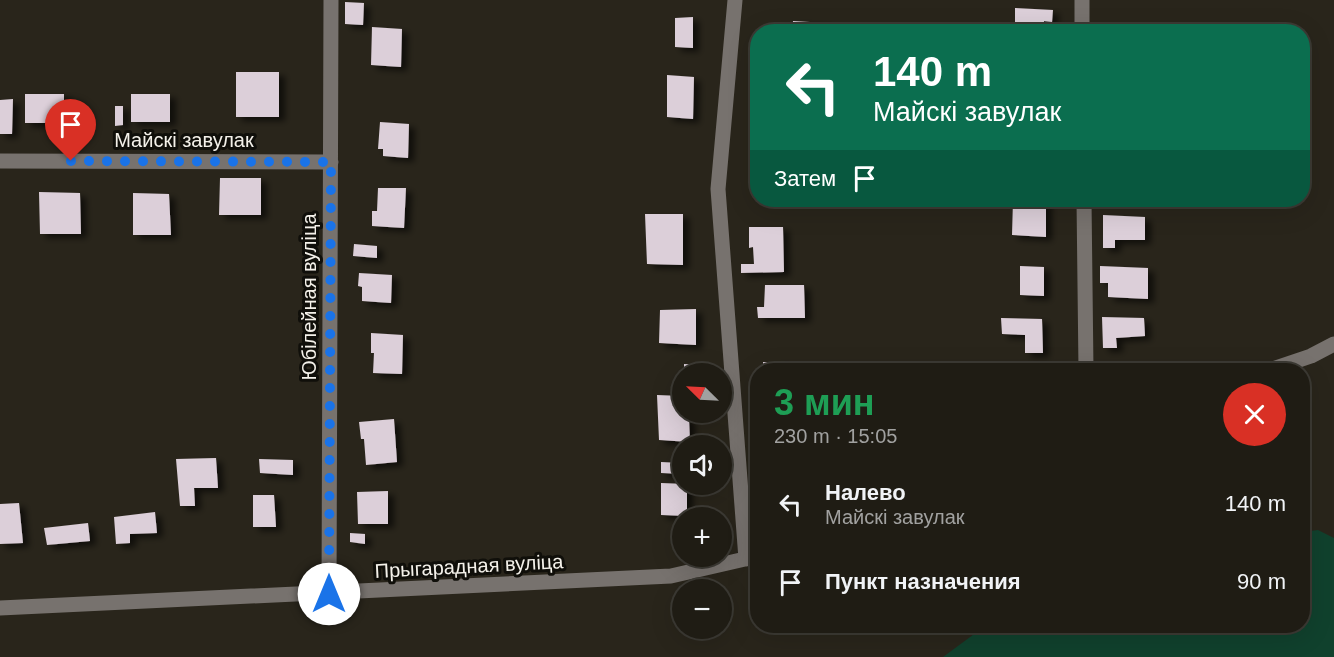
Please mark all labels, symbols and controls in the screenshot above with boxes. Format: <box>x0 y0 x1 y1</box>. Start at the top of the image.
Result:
icon: left <box>774 48 852 126</box>
text: 140 m <box>873 48 992 95</box>
text: Майскі завулак <box>873 97 1061 127</box>
pin <box>45 99 96 161</box>
icon: arrive <box>54 108 87 141</box>
street label: Майскі завулак <box>114 129 254 151</box>
icon: arrive <box>848 162 881 195</box>
text: Затем <box>774 166 836 191</box>
street label: Юбілейная вуліца <box>298 213 320 381</box>
north arrow <box>672 363 732 423</box>
map controls <box>672 363 732 639</box>
text: 3 мин <box>774 382 875 423</box>
button: close <box>1223 383 1286 446</box>
text: 230 m · 15:05 <box>774 425 897 447</box>
button: sound <box>672 435 732 495</box>
text: Налево <box>825 480 906 505</box>
icon: left <box>774 488 807 521</box>
text: 140 m <box>1225 491 1286 516</box>
text: Майскі завулак <box>825 506 965 528</box>
button: + <box>672 507 732 567</box>
street label: Прыгарадная вуліца <box>374 550 565 582</box>
position arrow <box>297 562 361 626</box>
icon: arrive <box>774 566 807 599</box>
text: Пункт назначения <box>825 569 1021 594</box>
text: 90 m <box>1237 569 1286 594</box>
button: − <box>672 579 732 639</box>

